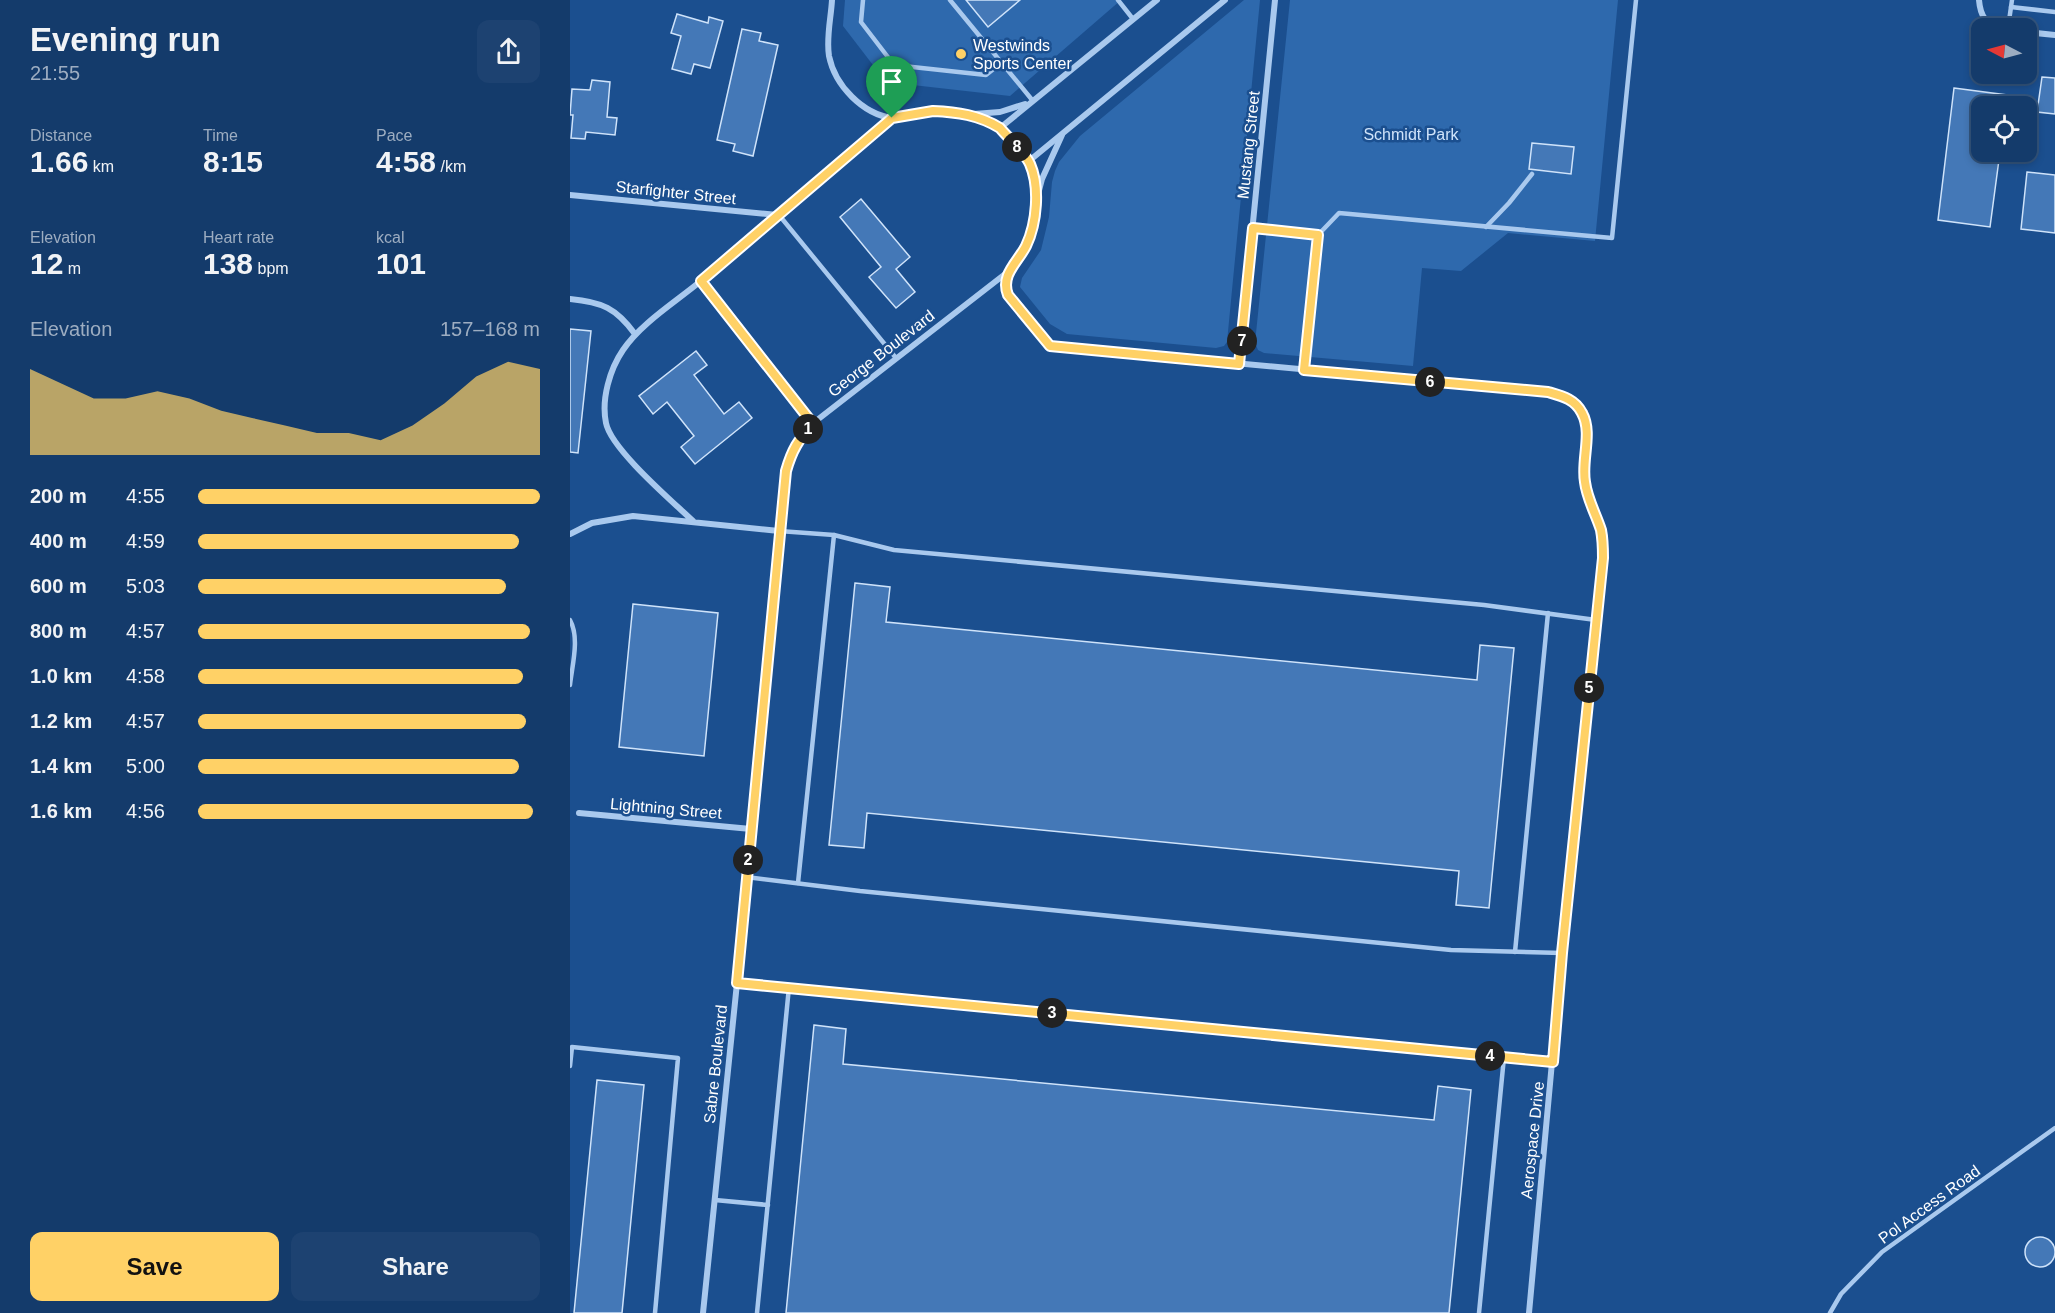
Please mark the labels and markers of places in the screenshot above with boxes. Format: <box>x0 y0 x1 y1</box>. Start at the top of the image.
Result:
place label: Westwinds Sports Center <box>973 37 1072 72</box>
marker: Westwinds Sports Center <box>954 47 968 61</box>
pin <box>866 56 917 118</box>
pin: 8 <box>1002 132 1032 162</box>
pin: 7 <box>1227 326 1257 356</box>
pin: 6 <box>1415 367 1445 397</box>
pin: 1 <box>793 414 823 444</box>
pin: 5 <box>1574 673 1604 703</box>
pin: 2 <box>733 845 763 875</box>
pin: 3 <box>1037 998 1067 1028</box>
pin: 4 <box>1475 1041 1505 1071</box>

